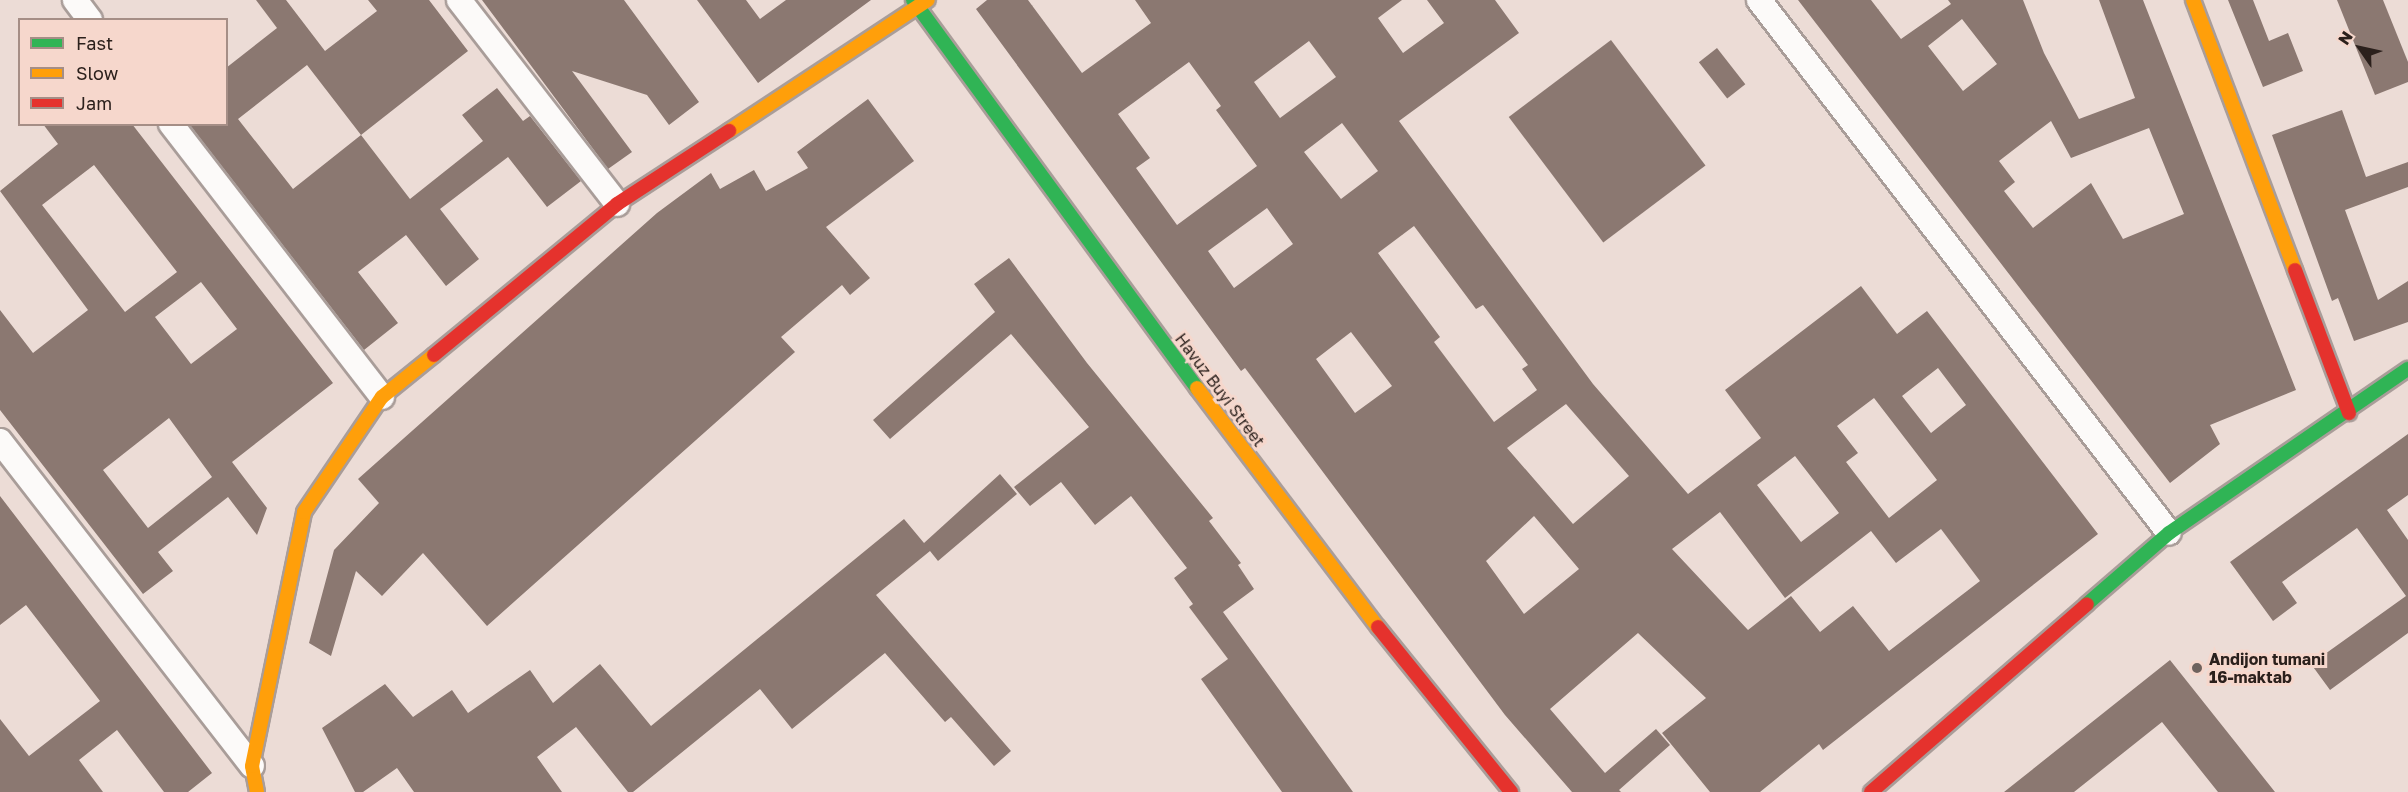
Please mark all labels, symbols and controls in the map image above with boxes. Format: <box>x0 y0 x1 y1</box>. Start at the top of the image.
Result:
legend <box>18 18 228 126</box>
north arrow <box>2330 18 2390 78</box>
text: N <box>2333 27 2357 49</box>
text: Fast <box>76 32 113 54</box>
text: Slow <box>76 62 118 84</box>
text: Jam <box>76 92 112 114</box>
street label: Havuz Buyi Street <box>1171 330 1269 450</box>
place label: Andijon tumani 16-maktab <box>2209 649 2325 687</box>
marker: Andijon tumani 16-maktab <box>2190 661 2204 675</box>

